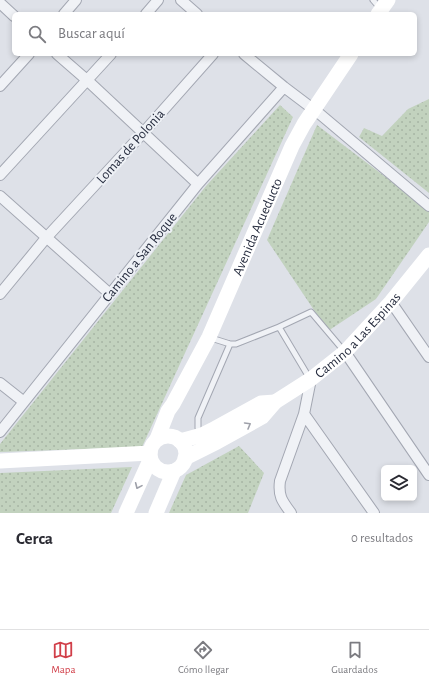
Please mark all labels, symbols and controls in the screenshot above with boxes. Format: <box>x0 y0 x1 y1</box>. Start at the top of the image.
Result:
search box <box>12 12 417 56</box>
icon: search <box>26 23 48 45</box>
text: Buscar aquí <box>58 26 125 41</box>
street label: Lomas de Polonia <box>94 107 168 186</box>
street label: Avenida Acueducto <box>231 176 285 278</box>
street label: Camino a San Roque <box>100 210 180 305</box>
street label: Camino a Las Espinas <box>313 290 404 381</box>
one-way arrow <box>244 422 251 429</box>
map controls <box>381 465 417 501</box>
button: layers <box>381 465 417 501</box>
one-way arrow <box>135 482 143 490</box>
text: Cerca <box>16 530 53 547</box>
text: 0 resultados <box>351 532 413 545</box>
tab: Mapa <box>51 639 76 676</box>
tab: Cómo llegar <box>178 639 229 676</box>
tab: Guardados <box>331 639 378 676</box>

